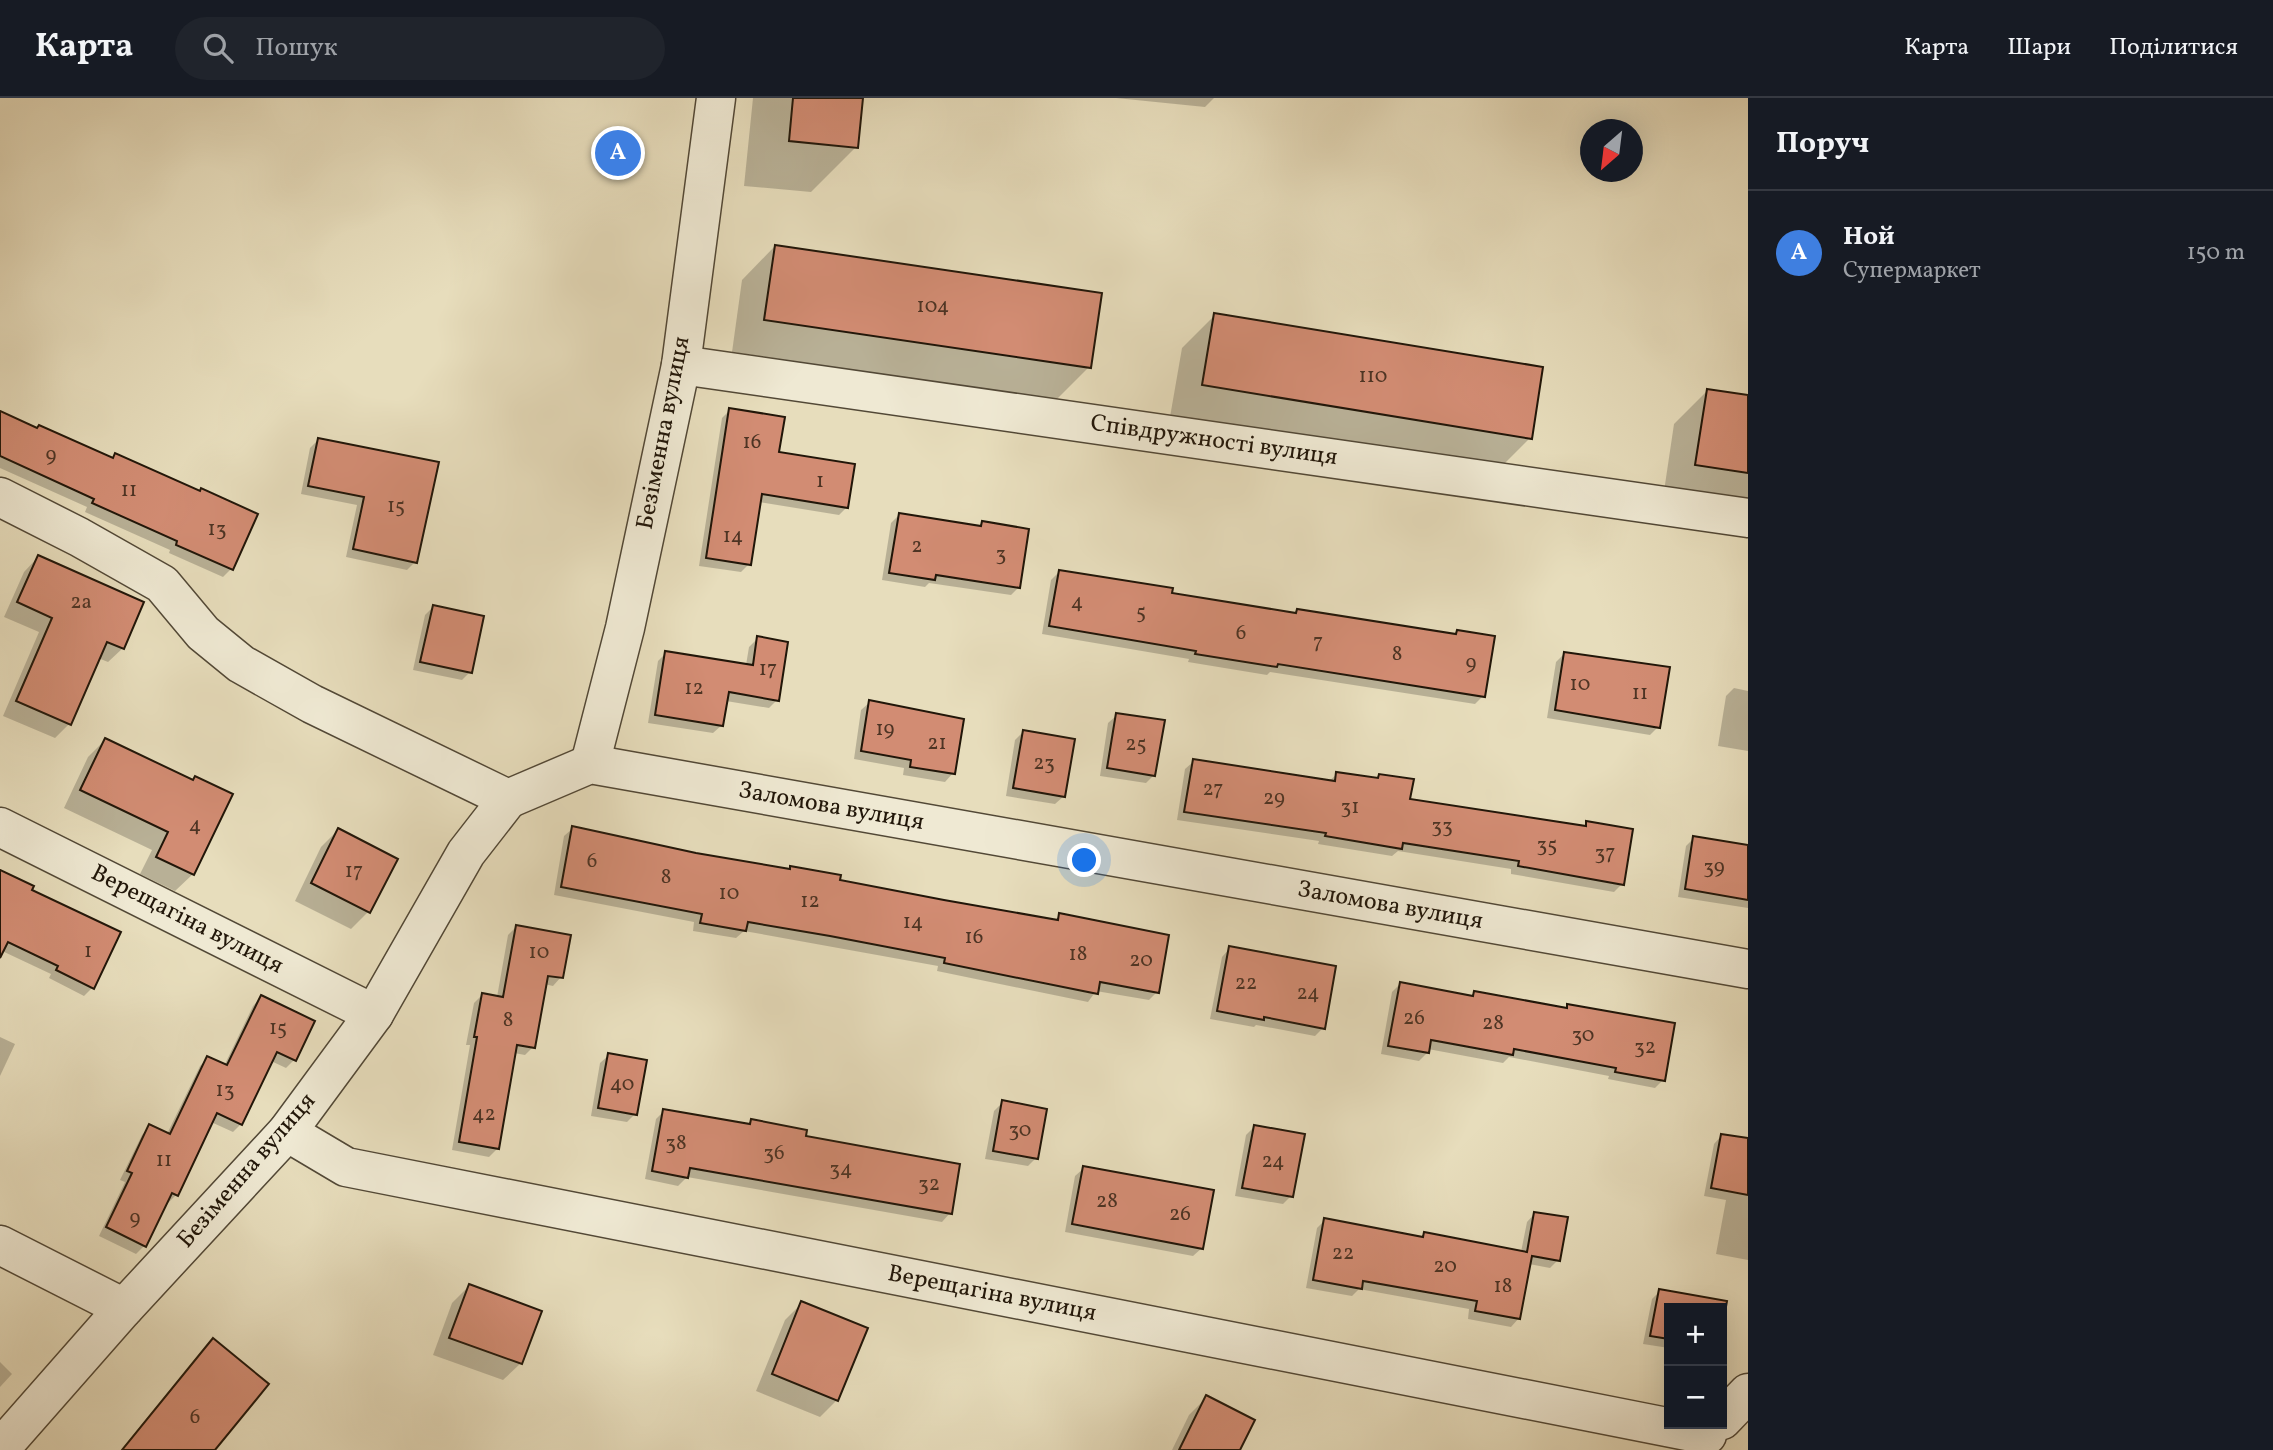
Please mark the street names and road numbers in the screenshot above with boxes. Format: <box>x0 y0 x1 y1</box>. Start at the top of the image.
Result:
street label: Безіменна вулиця <box>629 333 699 533</box>
street label: Співдружності вулиця <box>1088 407 1340 475</box>
street label: Заломова вулиця <box>736 774 926 840</box>
street label: Верещагіна вулиця <box>85 857 289 983</box>
street label: Заломова вулиця <box>1295 873 1485 939</box>
street label: Безіменна вулиця <box>170 1086 324 1256</box>
street label: Верещагіна вулиця <box>885 1257 1099 1331</box>

